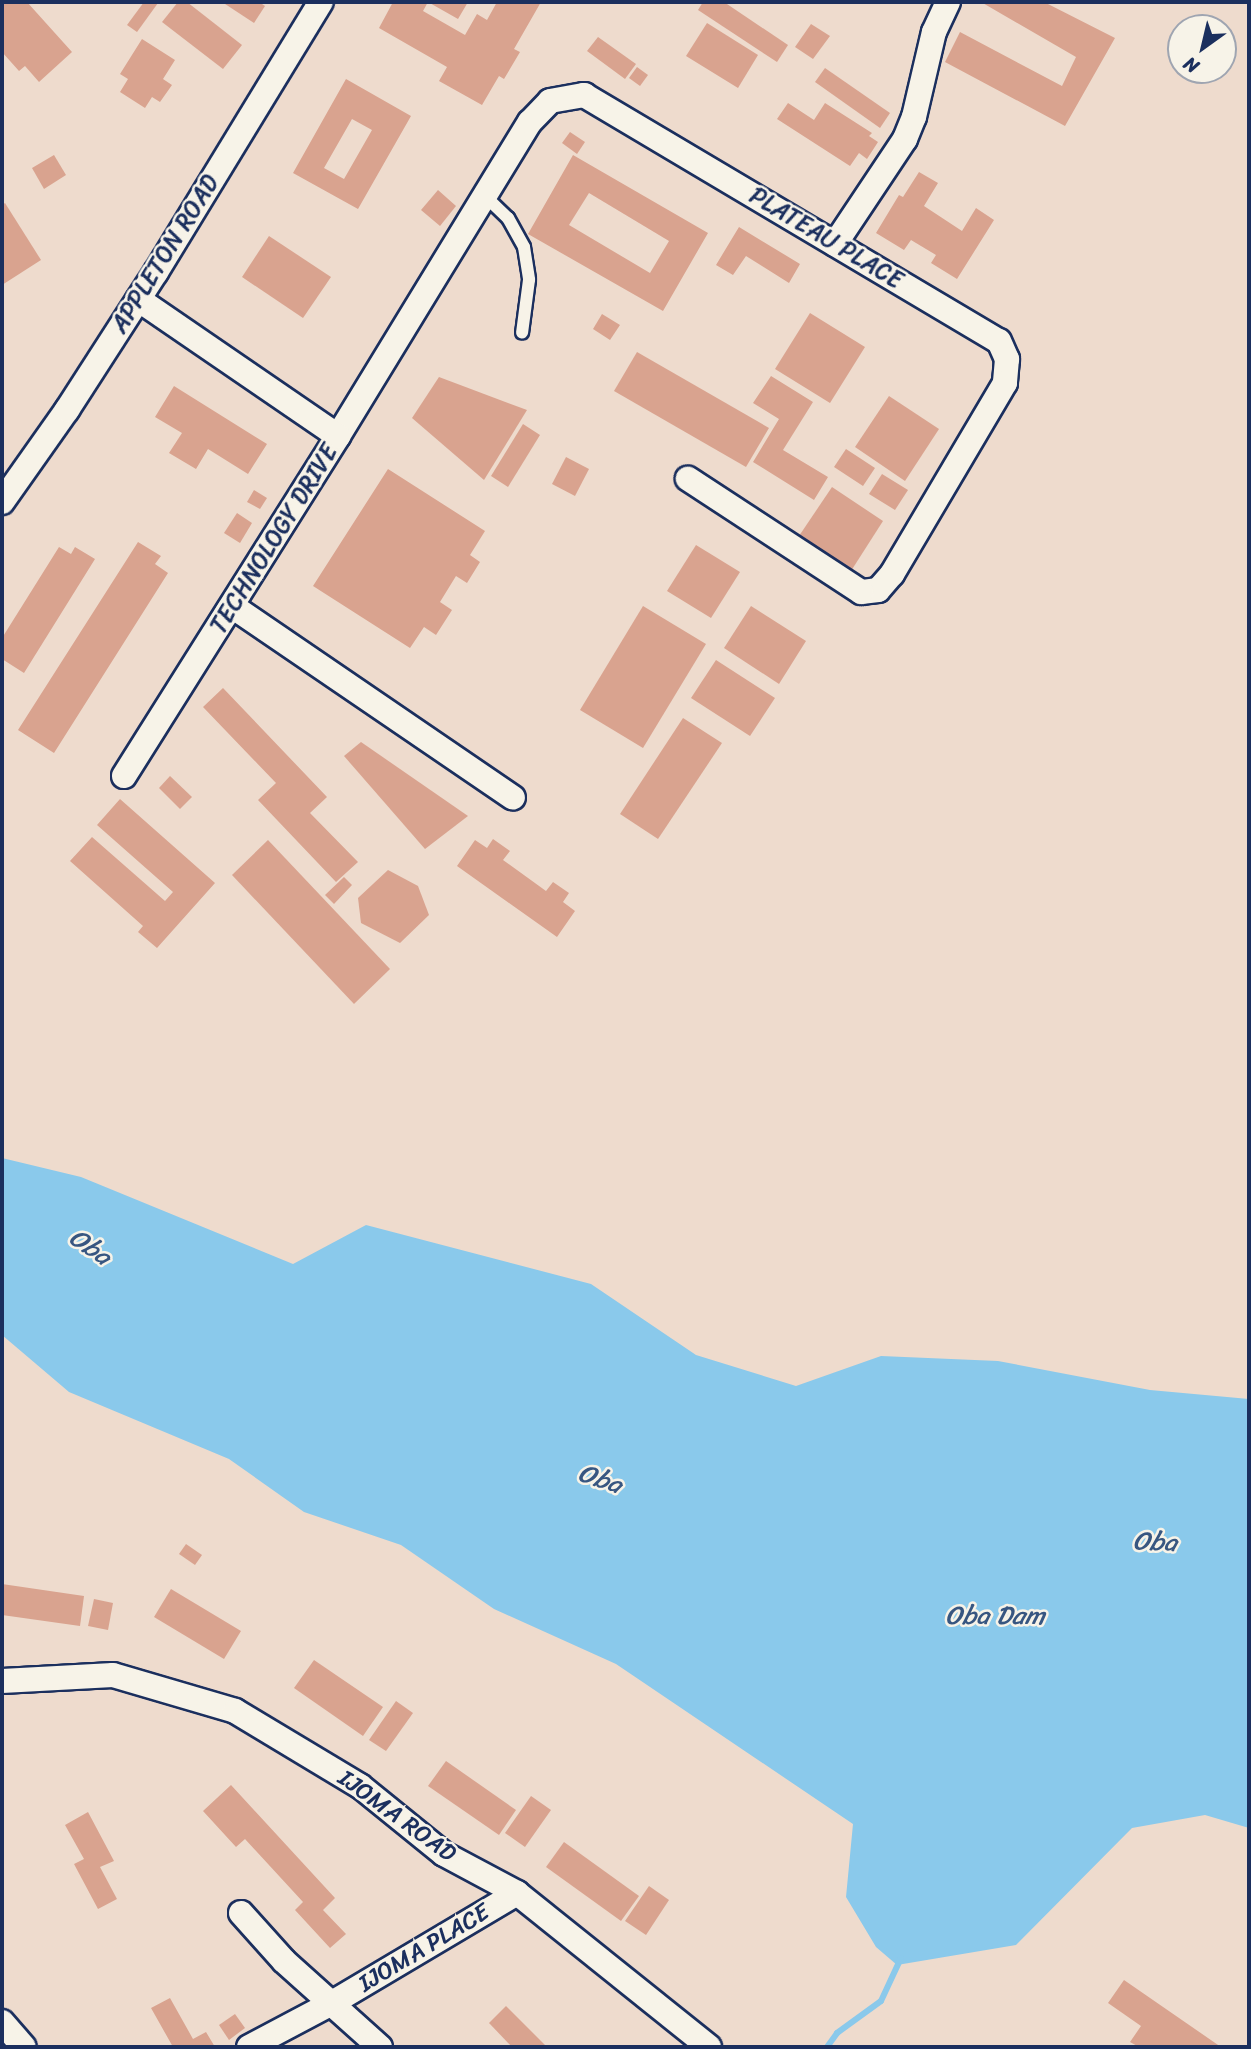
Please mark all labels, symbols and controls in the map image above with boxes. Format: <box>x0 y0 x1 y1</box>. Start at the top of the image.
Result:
north arrow <box>1167 14 1237 84</box>
text: N <box>1176 48 1206 83</box>
street label: APPLETON ROAD <box>105 170 225 338</box>
street label: PLATEAU PLACE <box>744 181 908 295</box>
street label: TECHNOLOGY DRIVE <box>204 439 344 639</box>
water label: Oba <box>63 1222 117 1272</box>
water label: Oba <box>574 1457 626 1501</box>
water label: Oba <box>1132 1525 1178 1559</box>
water label: Oba Dam <box>945 1600 1045 1632</box>
street label: IJOMA ROAD <box>332 1764 462 1868</box>
street label: IJOMA PLACE <box>353 1898 495 1998</box>

